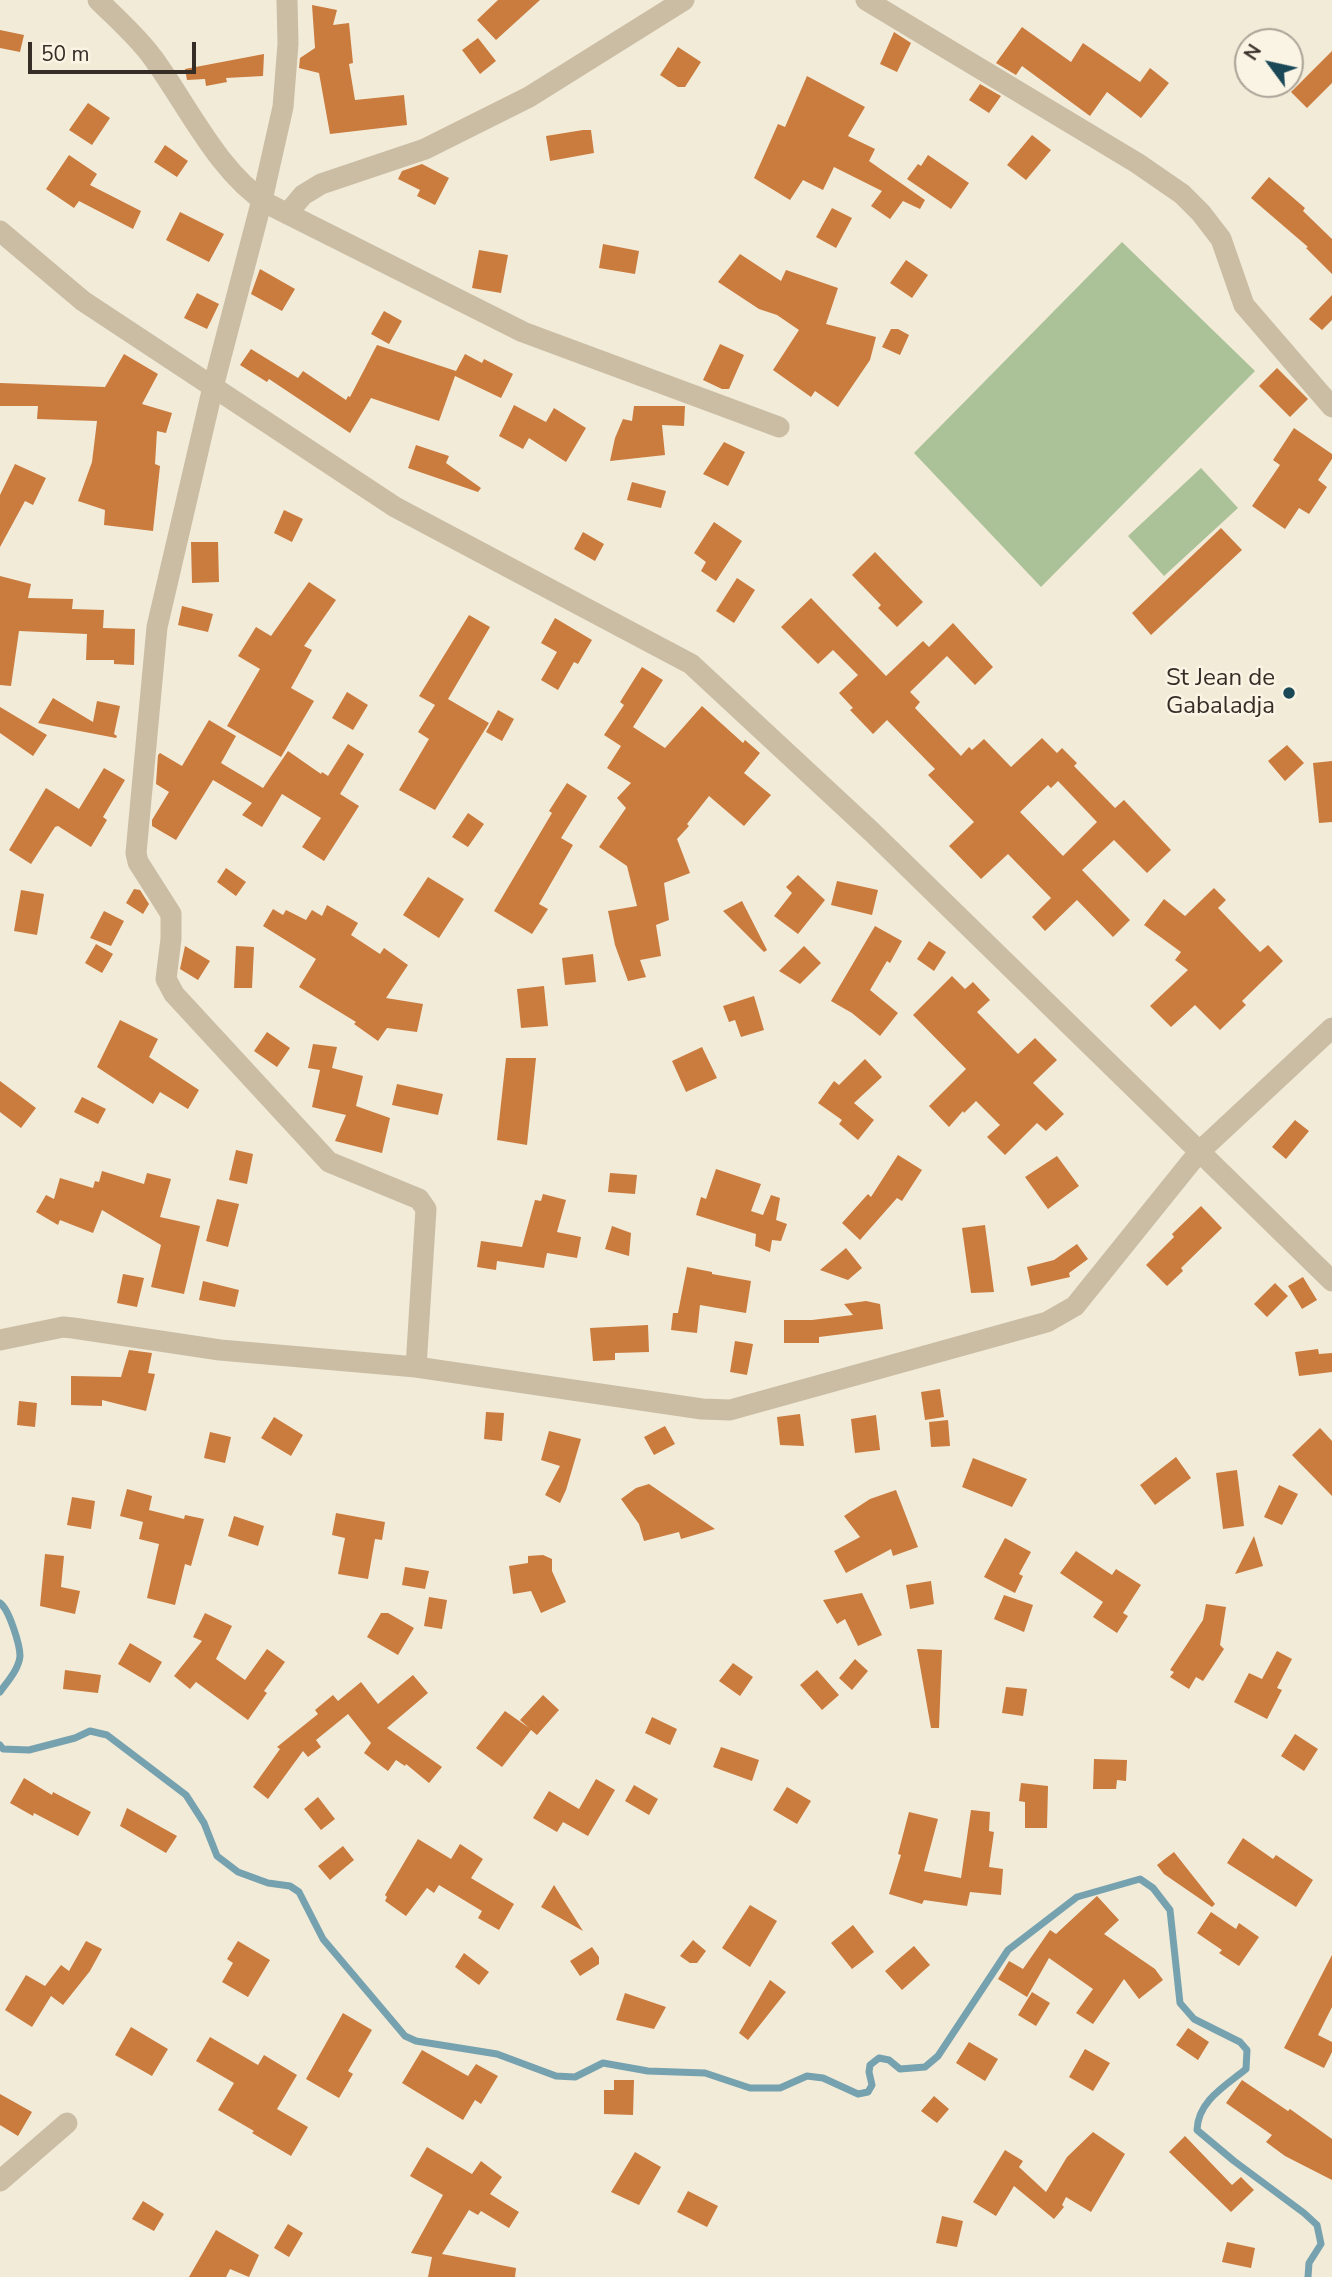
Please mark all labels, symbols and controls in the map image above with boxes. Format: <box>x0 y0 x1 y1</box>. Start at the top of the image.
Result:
scale bar <box>32 28 200 72</box>
north arrow <box>1234 28 1304 98</box>
text: 50 m <box>41 40 90 68</box>
text: N <box>1238 40 1268 66</box>
place label: St Jean de Gabaladja <box>1166 665 1275 721</box>
marker: St Jean de Gabaladja <box>1281 685 1297 701</box>

